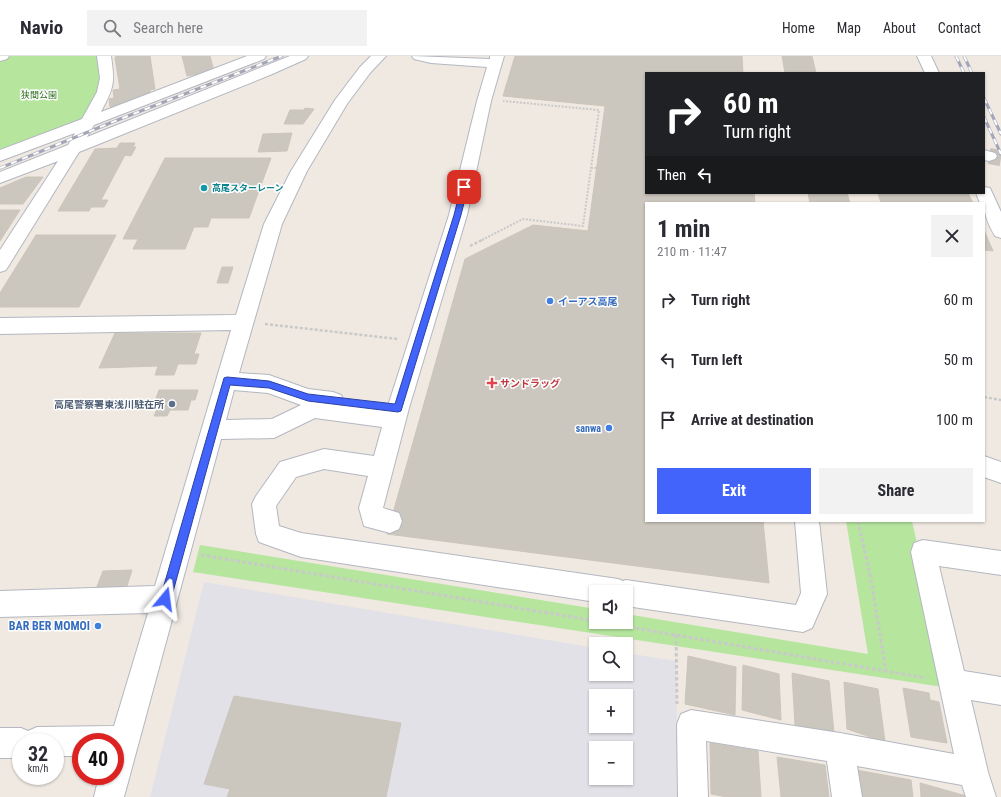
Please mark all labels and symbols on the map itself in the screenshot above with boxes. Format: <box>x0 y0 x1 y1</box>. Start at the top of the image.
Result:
park label: 狭間公園 <box>21 90 57 100</box>
pin <box>447 170 481 204</box>
marker: 高尾スターレーン <box>199 183 209 193</box>
place label: 高尾スターレーン <box>212 183 284 193</box>
marker: イーアス高尾 <box>545 296 555 306</box>
place label: イーアス高尾 <box>558 296 618 307</box>
marker: サンドラッグ <box>487 378 497 388</box>
place label: サンドラッグ <box>500 378 560 389</box>
place label: 高尾警察署東浅川駐在所 <box>54 399 164 410</box>
marker: 高尾警察署東浅川駐在所 <box>167 399 177 409</box>
place label: sanwa <box>576 423 601 434</box>
marker: sanwa <box>604 423 614 433</box>
position arrow <box>144 578 186 620</box>
place label: BAR BER MOMOI <box>9 619 90 633</box>
marker: BAR BER MOMOI <box>93 621 103 631</box>
speed limit sign: 40 <box>72 733 124 785</box>

